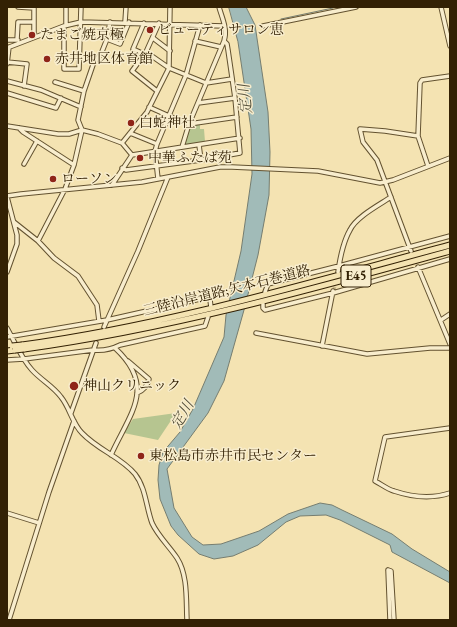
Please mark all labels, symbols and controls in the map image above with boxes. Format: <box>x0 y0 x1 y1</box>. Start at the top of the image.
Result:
place label: ビューティサロン恵 <box>158 22 284 38</box>
marker: ビューティサロン恵 <box>145 25 155 35</box>
place label: たまご焼京極 <box>40 27 124 43</box>
marker: たまご焼京極 <box>27 30 37 40</box>
place label: 赤井地区体育館 <box>55 51 153 67</box>
marker: 赤井地区体育館 <box>42 54 52 64</box>
water label: 定川 <box>235 83 257 115</box>
place label: 白蛇神社 <box>139 115 195 131</box>
marker: 白蛇神社 <box>126 118 136 128</box>
place label: 中華ふたば苑 <box>148 150 232 166</box>
marker: 中華ふたば苑 <box>135 153 145 163</box>
place label: ローソン <box>61 171 117 187</box>
marker: ローソン <box>48 174 58 184</box>
street label: 三陸沿岸道路;矢本石巻道路 <box>142 262 312 320</box>
road number: E45 <box>341 265 371 287</box>
place label: 神山クリニック <box>83 378 181 394</box>
marker: 神山クリニック <box>68 380 80 392</box>
water label: 定川 <box>168 398 198 432</box>
place label: 東松島市赤井市民センター <box>149 448 317 464</box>
marker: 東松島市赤井市民センター <box>136 451 146 461</box>

